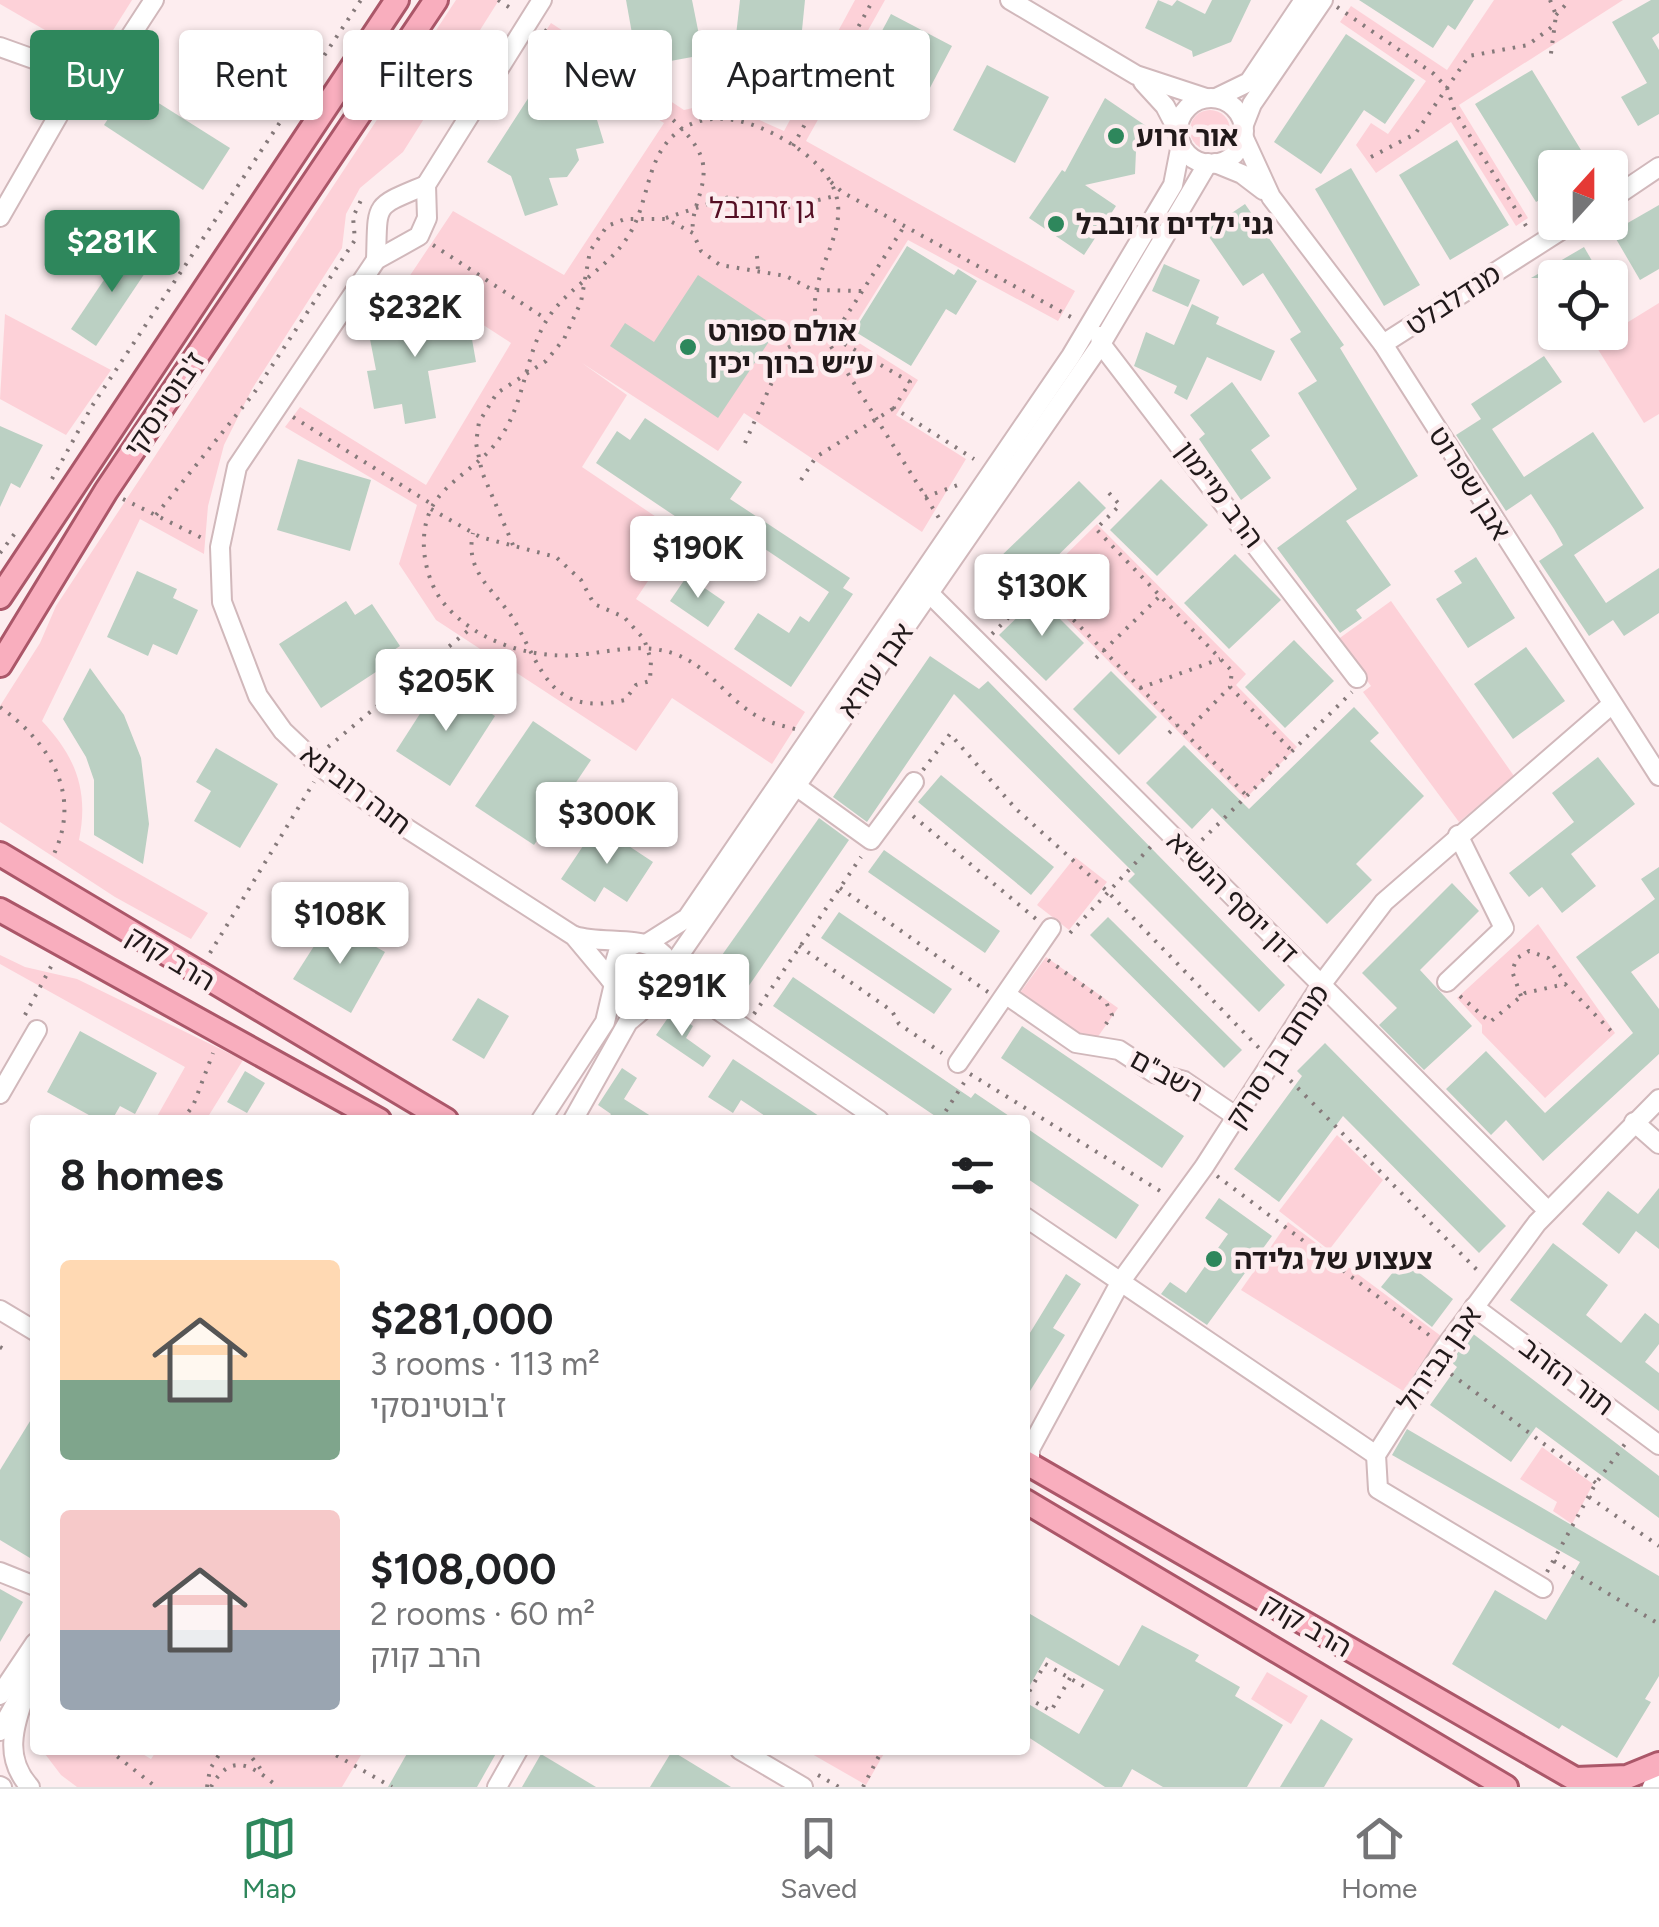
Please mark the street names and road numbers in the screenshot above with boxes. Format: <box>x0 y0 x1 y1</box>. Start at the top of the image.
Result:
street label: מנדלבלט <box>1399 256 1507 342</box>
street label: ז'בוטינסקי <box>117 345 211 463</box>
street label: אבן שפרוט <box>1422 420 1518 546</box>
street label: הרב מיימון <box>1169 434 1271 554</box>
street label: אבן עזרא <box>830 616 920 724</box>
street label: חנה רובינא <box>294 737 418 841</box>
street label: דון יוסף הנשיא <box>1160 824 1306 970</box>
street label: הרב קוק <box>120 918 222 998</box>
street label: מנחם בן סרוק <box>1218 978 1336 1134</box>
street label: רשב"ם <box>1124 1041 1210 1109</box>
street label: אבן גבירול <box>1390 1299 1488 1419</box>
street label: תור הזהב <box>1513 1330 1621 1422</box>
street label: הרב קוק <box>1256 1586 1358 1664</box>

